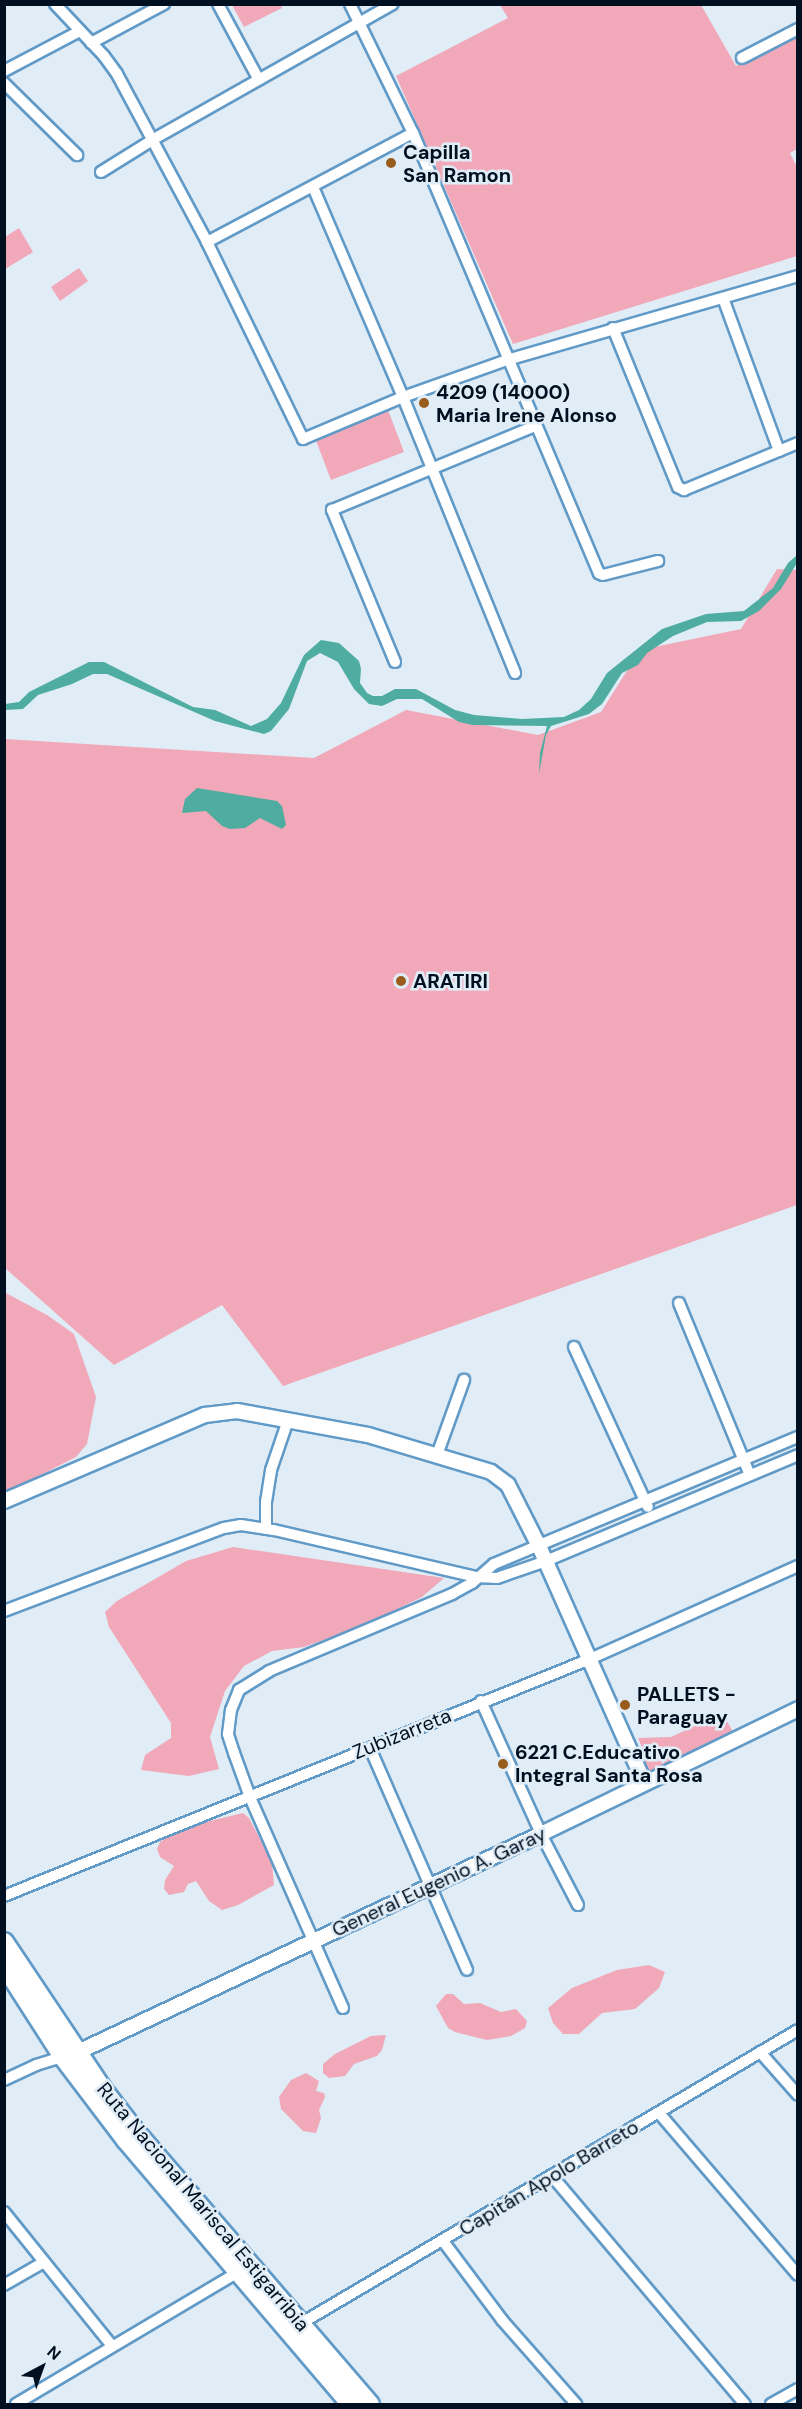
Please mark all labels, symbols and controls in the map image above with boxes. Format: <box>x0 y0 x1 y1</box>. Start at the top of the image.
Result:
place label: Capilla San Ramon <box>403 140 511 187</box>
marker: Capilla San Ramon <box>384 156 398 170</box>
place label: 4209 (14000) Maria Irene Alonso <box>436 380 617 427</box>
marker: 4209 (14000) Maria Irene Alonso <box>417 396 431 410</box>
place label: ARATIRI <box>413 969 488 993</box>
marker: ARATIRI <box>394 974 408 988</box>
place label: PALLETS - Paraguay <box>637 1682 736 1729</box>
marker: PALLETS - Paraguay <box>618 1698 632 1712</box>
street label: Zubizarreta <box>349 1703 455 1765</box>
place label: 6221 C.Educativo Integral Santa Rosa <box>515 1740 703 1787</box>
marker: 6221 C.Educativo Integral Santa Rosa <box>496 1757 510 1771</box>
street label: General Eugenio A. Garay <box>328 1822 550 1942</box>
street label: Ruta Nacional Mariscal Estigarribia <box>92 2078 314 2336</box>
street label: Capitán Apolo Barreto <box>455 2115 643 2241</box>
north arrow <box>12 2337 72 2397</box>
text: N <box>43 2341 65 2365</box>

